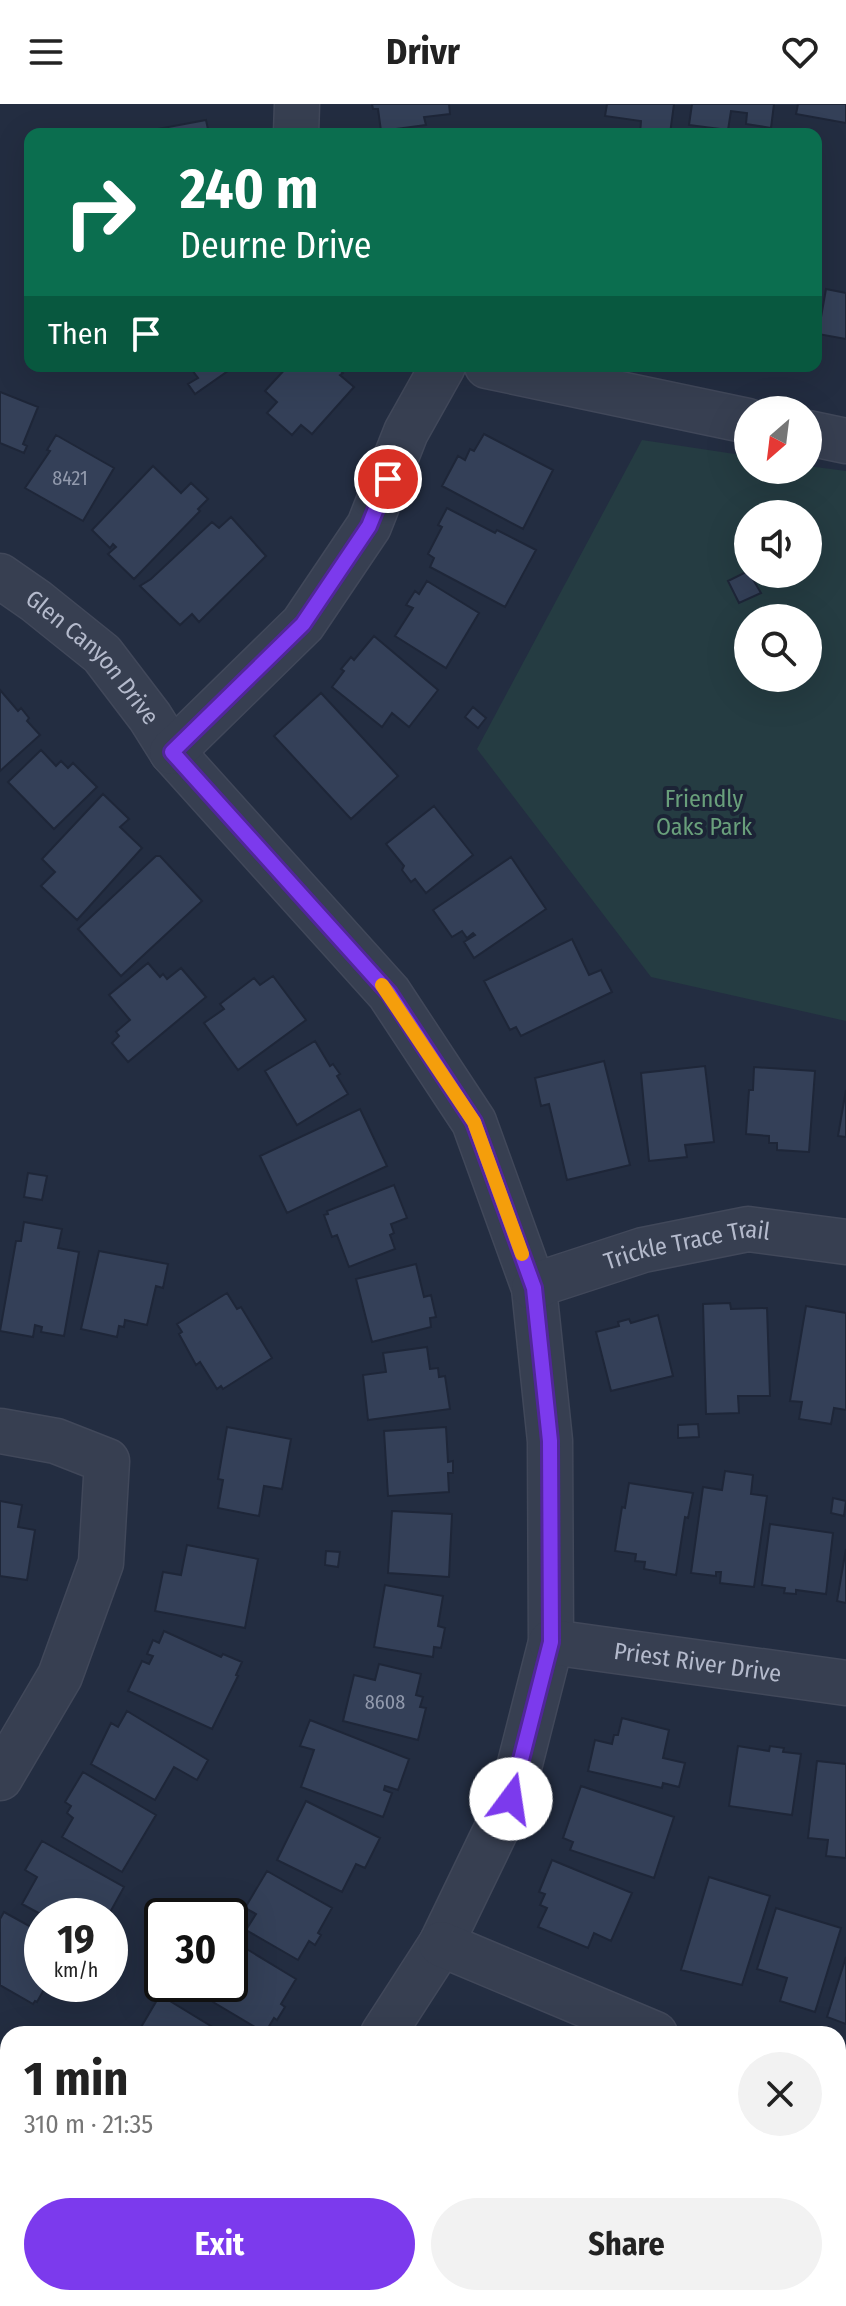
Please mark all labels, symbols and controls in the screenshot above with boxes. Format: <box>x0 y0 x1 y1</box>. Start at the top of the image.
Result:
icon: menu <box>24 30 68 74</box>
text: Drivr <box>386 30 460 74</box>
icon: heart <box>778 30 822 74</box>
text: 240 m <box>180 156 319 223</box>
icon: right <box>48 160 152 264</box>
text: Deurne Drive <box>180 224 372 268</box>
icon: arrive <box>124 312 168 356</box>
text: Then <box>48 316 108 352</box>
north arrow <box>734 396 822 484</box>
map controls <box>734 396 822 692</box>
pin <box>354 445 422 513</box>
icon: arrive <box>366 457 410 501</box>
house number: 8421 <box>52 466 88 490</box>
button: sound <box>734 500 822 588</box>
street label: Glen Canyon Drive <box>20 584 165 730</box>
button: search <box>734 604 822 692</box>
park label: Friendly Oaks Park <box>656 785 753 841</box>
street label: Trickle Trace Trail <box>600 1215 772 1276</box>
street label: Priest River Drive <box>612 1637 783 1688</box>
house number: 8608 <box>365 1690 405 1714</box>
position arrow <box>469 1757 553 1841</box>
speed limit sign: 30 <box>144 1898 248 2002</box>
text: 19 <box>57 1916 95 1964</box>
text: km/h <box>54 1958 98 1982</box>
text: 1 min <box>24 2050 129 2108</box>
button: close <box>738 2052 822 2136</box>
text: 310 m · 21:35 <box>24 2109 153 2140</box>
button: Exit <box>24 2198 415 2290</box>
button: Share <box>431 2198 822 2290</box>

